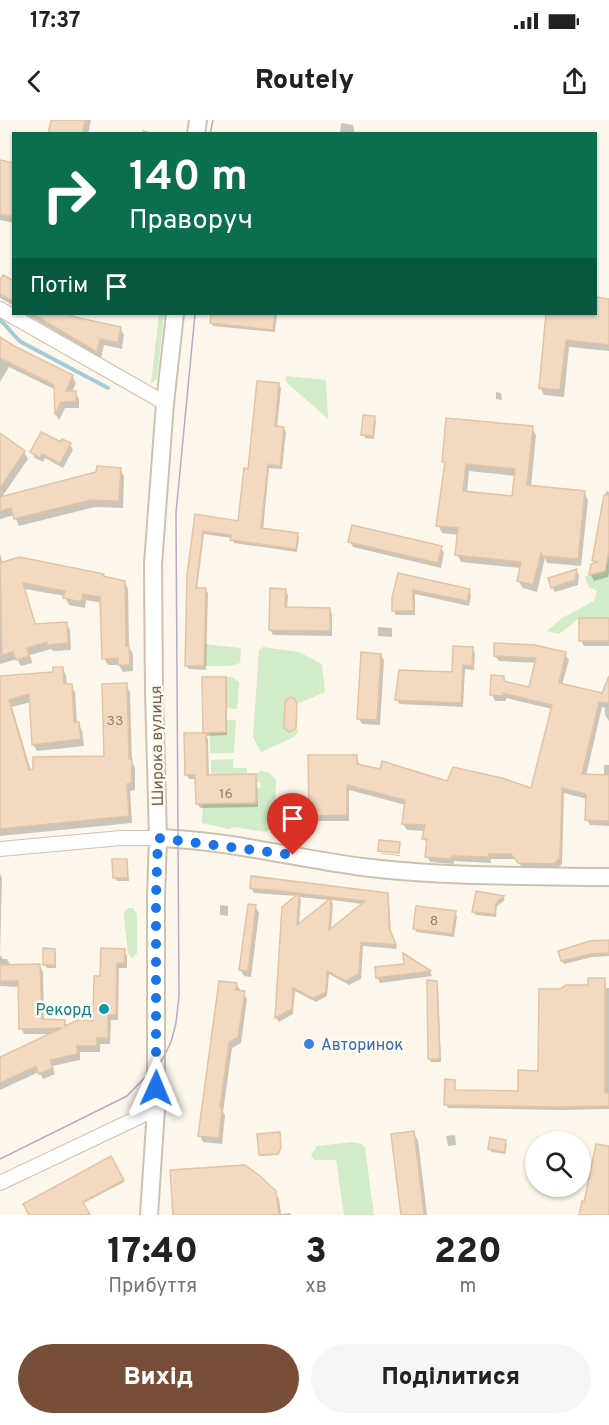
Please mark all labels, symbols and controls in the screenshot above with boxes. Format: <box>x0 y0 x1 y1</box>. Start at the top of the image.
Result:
text: 17:37 <box>30 8 81 35</box>
text: Routely <box>255 64 354 98</box>
icon: back <box>18 65 51 98</box>
icon: share <box>558 65 591 98</box>
text: 140 m <box>129 152 248 205</box>
icon: right <box>30 156 108 234</box>
text: Праворуч <box>129 204 253 238</box>
icon: arrive <box>100 270 133 303</box>
text: Потім <box>30 273 88 300</box>
street label: Широка вулиця <box>147 685 169 807</box>
house number: 33 <box>107 713 123 730</box>
house number: 16 <box>219 786 233 803</box>
pin <box>267 793 318 855</box>
icon: arrive <box>276 802 309 835</box>
house number: 8 <box>430 913 438 930</box>
place label: Рекорд <box>35 1001 92 1021</box>
marker: Рекорд <box>97 1002 111 1016</box>
place label: Авторинок <box>321 1036 403 1056</box>
marker: Авторинок <box>302 1037 316 1051</box>
position arrow <box>124 1056 188 1120</box>
map controls <box>525 1131 591 1197</box>
button: search <box>525 1131 591 1197</box>
text: 17:40 <box>107 1230 198 1276</box>
text: 3 <box>305 1230 327 1276</box>
text: 220 <box>434 1230 502 1276</box>
text: Прибуття <box>108 1274 197 1300</box>
text: хв <box>305 1274 327 1300</box>
text: m <box>459 1274 476 1300</box>
button: Вихід <box>18 1344 299 1413</box>
button: Поділитися <box>311 1344 591 1413</box>

